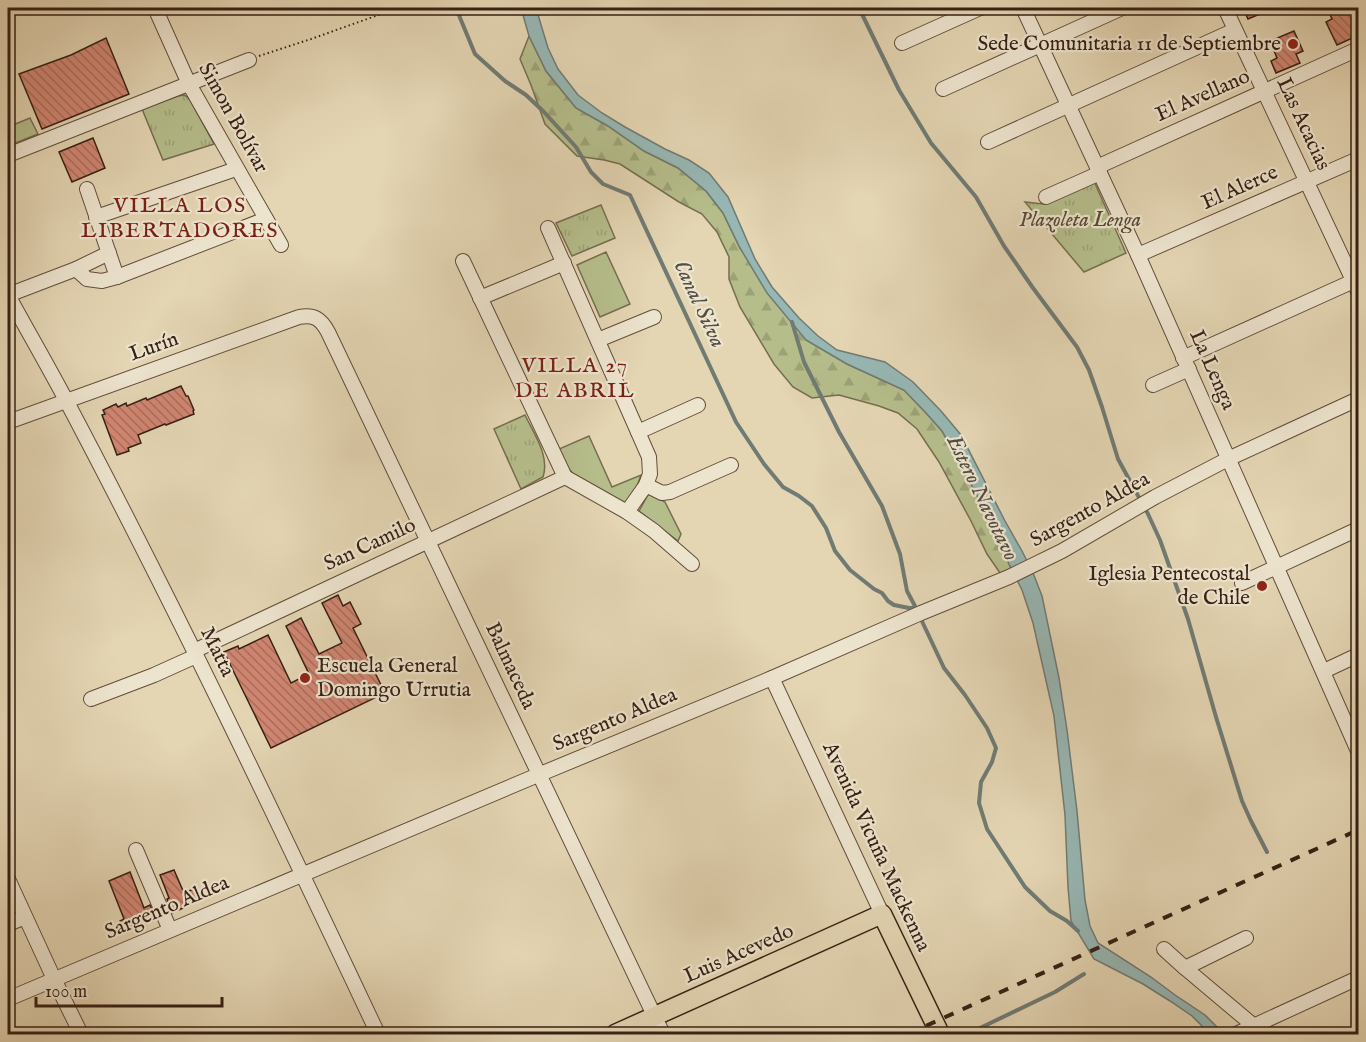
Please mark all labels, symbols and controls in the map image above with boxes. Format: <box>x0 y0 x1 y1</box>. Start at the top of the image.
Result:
place label: Sede Comunitaria 11 de Septiembre <box>977 31 1281 58</box>
marker: Sede Comunitaria 11 de Septiembre <box>1286 37 1300 51</box>
street label: Simon Bolívar <box>192 58 275 178</box>
street label: El Avellano <box>1152 63 1254 129</box>
street label: Las Acacias <box>1270 73 1336 175</box>
street label: El Alerce <box>1198 159 1283 217</box>
district label: VILLA LOS LIBERTADORES <box>81 192 279 245</box>
park label: Plazoleta Lenga <box>1019 207 1141 234</box>
water label: Canal Silva <box>667 256 732 353</box>
street label: Lurín <box>126 326 182 368</box>
street label: La Lenga <box>1182 326 1242 415</box>
district label: VILLA 27 DE ABRIL <box>515 352 635 405</box>
water label: Estero Navotavo <box>939 430 1025 566</box>
street label: Sargento Aldea <box>1025 466 1155 554</box>
street label: San Camilo <box>320 512 420 578</box>
place label: Iglesia Pentecostal de Chile <box>1088 561 1250 612</box>
marker: Iglesia Pentecostal de Chile <box>1255 579 1269 593</box>
street label: Balmaceda <box>478 618 542 715</box>
street label: Matta <box>193 623 241 682</box>
place label: Escuela General Domingo Urrutia <box>317 653 472 704</box>
marker: Escuela General Domingo Urrutia <box>298 671 312 685</box>
street label: Sargento Aldea <box>549 681 682 758</box>
street label: Avenida Vicuña Mackenna <box>815 737 937 957</box>
street label: Sargento Aldea <box>101 869 234 946</box>
street label: Luis Acevedo <box>680 918 798 990</box>
scale bar <box>36 970 222 1008</box>
text: 100 m <box>45 981 87 1004</box>

